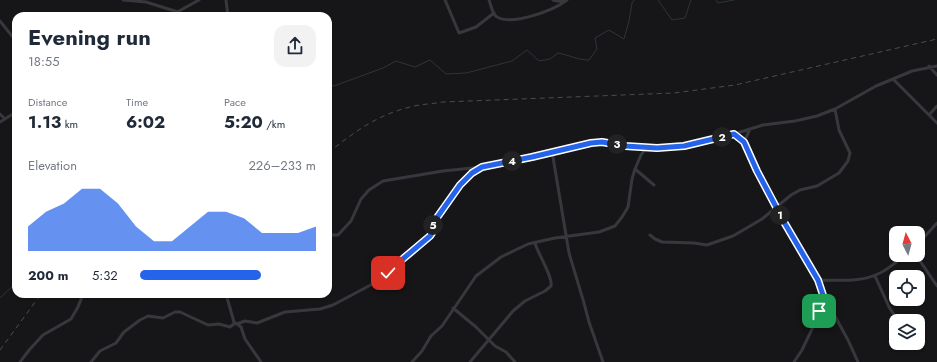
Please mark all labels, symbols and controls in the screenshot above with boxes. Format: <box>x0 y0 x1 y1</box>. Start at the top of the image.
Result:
text: Evening run <box>28 21 151 53</box>
button: share <box>274 25 316 67</box>
text: 18:55 <box>28 52 60 71</box>
text: Distance <box>28 94 67 110</box>
text: Time <box>126 94 148 110</box>
text: Pace <box>224 94 246 110</box>
text: 1.13 <box>28 110 61 134</box>
text: 6:02 <box>126 110 165 134</box>
text: 5:20 <box>224 110 263 134</box>
text: km <box>61 116 78 132</box>
text: /km <box>263 116 285 132</box>
pin: 2 <box>712 127 732 147</box>
text: 2 <box>718 129 726 145</box>
pin: 3 <box>607 134 627 154</box>
text: 3 <box>614 136 620 152</box>
pin: 4 <box>502 151 522 171</box>
text: 4 <box>508 153 516 169</box>
text: Elevation <box>28 156 77 175</box>
text: 226–233 m <box>248 156 316 175</box>
pin: 1 <box>770 205 790 225</box>
text: 1 <box>777 207 783 223</box>
pin: 5 <box>423 215 443 235</box>
text: 5 <box>429 217 437 233</box>
north arrow <box>889 226 925 262</box>
map controls <box>889 226 925 350</box>
pin <box>371 256 405 290</box>
icon: check <box>377 262 399 284</box>
text: 200 m <box>28 266 68 285</box>
text: 5:32 <box>92 266 118 285</box>
button: locate <box>889 270 925 306</box>
pin <box>802 294 836 328</box>
icon: arrive <box>808 300 830 322</box>
button: layers <box>889 314 925 350</box>

